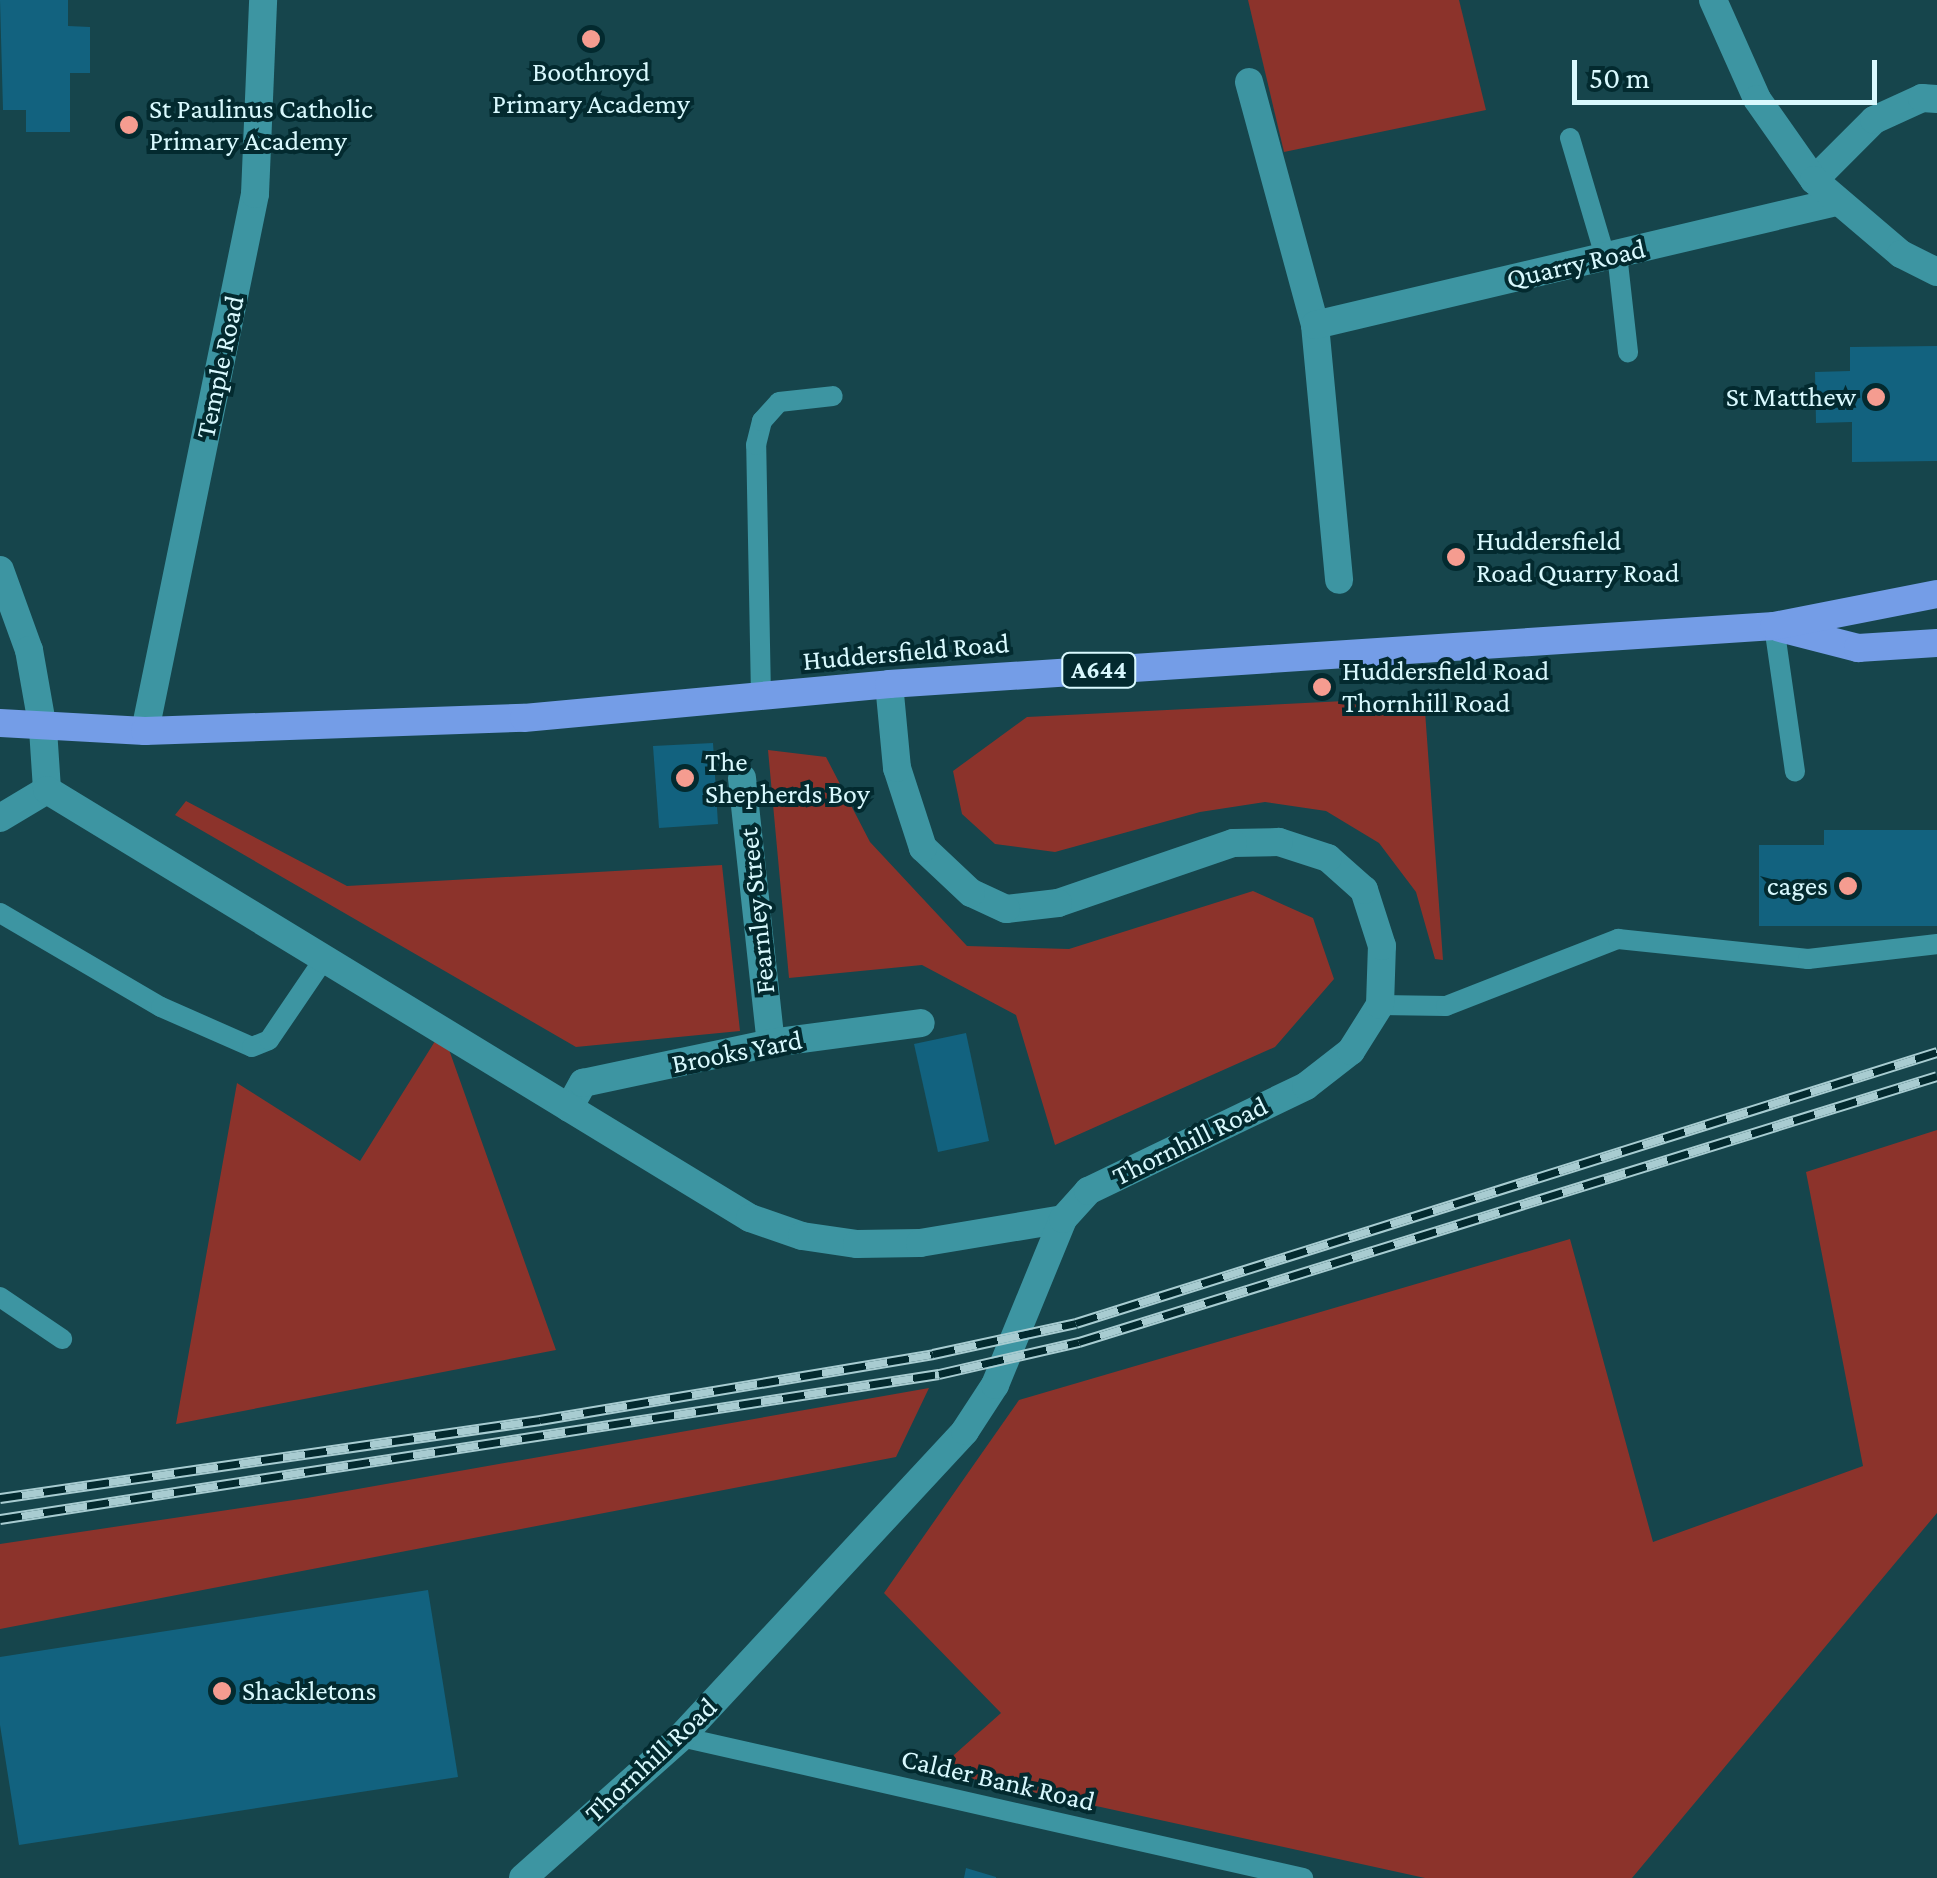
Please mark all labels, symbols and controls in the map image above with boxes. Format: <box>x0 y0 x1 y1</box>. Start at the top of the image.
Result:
marker: Boothroyd Primary Academy <box>580 28 602 50</box>
scale bar <box>1577 40 1882 102</box>
place label: Boothroyd Primary Academy <box>492 55 690 121</box>
text: 50 m <box>1589 61 1650 94</box>
place label: St Paulinus Catholic Primary Academy <box>149 92 373 158</box>
marker: St Paulinus Catholic Primary Academy <box>118 114 140 136</box>
street label: Quarry Road <box>1503 232 1649 296</box>
street label: Temple Road <box>188 292 252 442</box>
place label: St Matthew <box>1726 380 1856 414</box>
marker: St Matthew <box>1865 386 1887 408</box>
place label: Huddersfield Road Quarry Road <box>1476 524 1679 590</box>
marker: Huddersfield Road Quarry Road <box>1445 546 1467 568</box>
street label: Huddersfield Road <box>801 626 1011 678</box>
road number: A644 <box>1059 650 1139 690</box>
place label: Huddersfield Road Thornhill Road <box>1342 654 1549 720</box>
marker: Huddersfield Road Thornhill Road <box>1311 676 1333 698</box>
place label: The Shepherds Boy <box>705 745 870 811</box>
marker: The Shepherds Boy <box>674 767 696 789</box>
street label: Fearnley Street <box>732 826 782 996</box>
place label: cages <box>1767 869 1828 903</box>
marker: cages <box>1837 875 1859 897</box>
street label: Brooks Yard <box>669 1023 805 1081</box>
street label: Thornhill Road <box>1107 1089 1273 1193</box>
place label: Shackletons <box>242 1674 377 1708</box>
marker: Shackletons <box>211 1680 233 1702</box>
street label: Thornhill Road <box>578 1690 724 1830</box>
street label: Calder Bank Road <box>898 1741 1098 1819</box>

